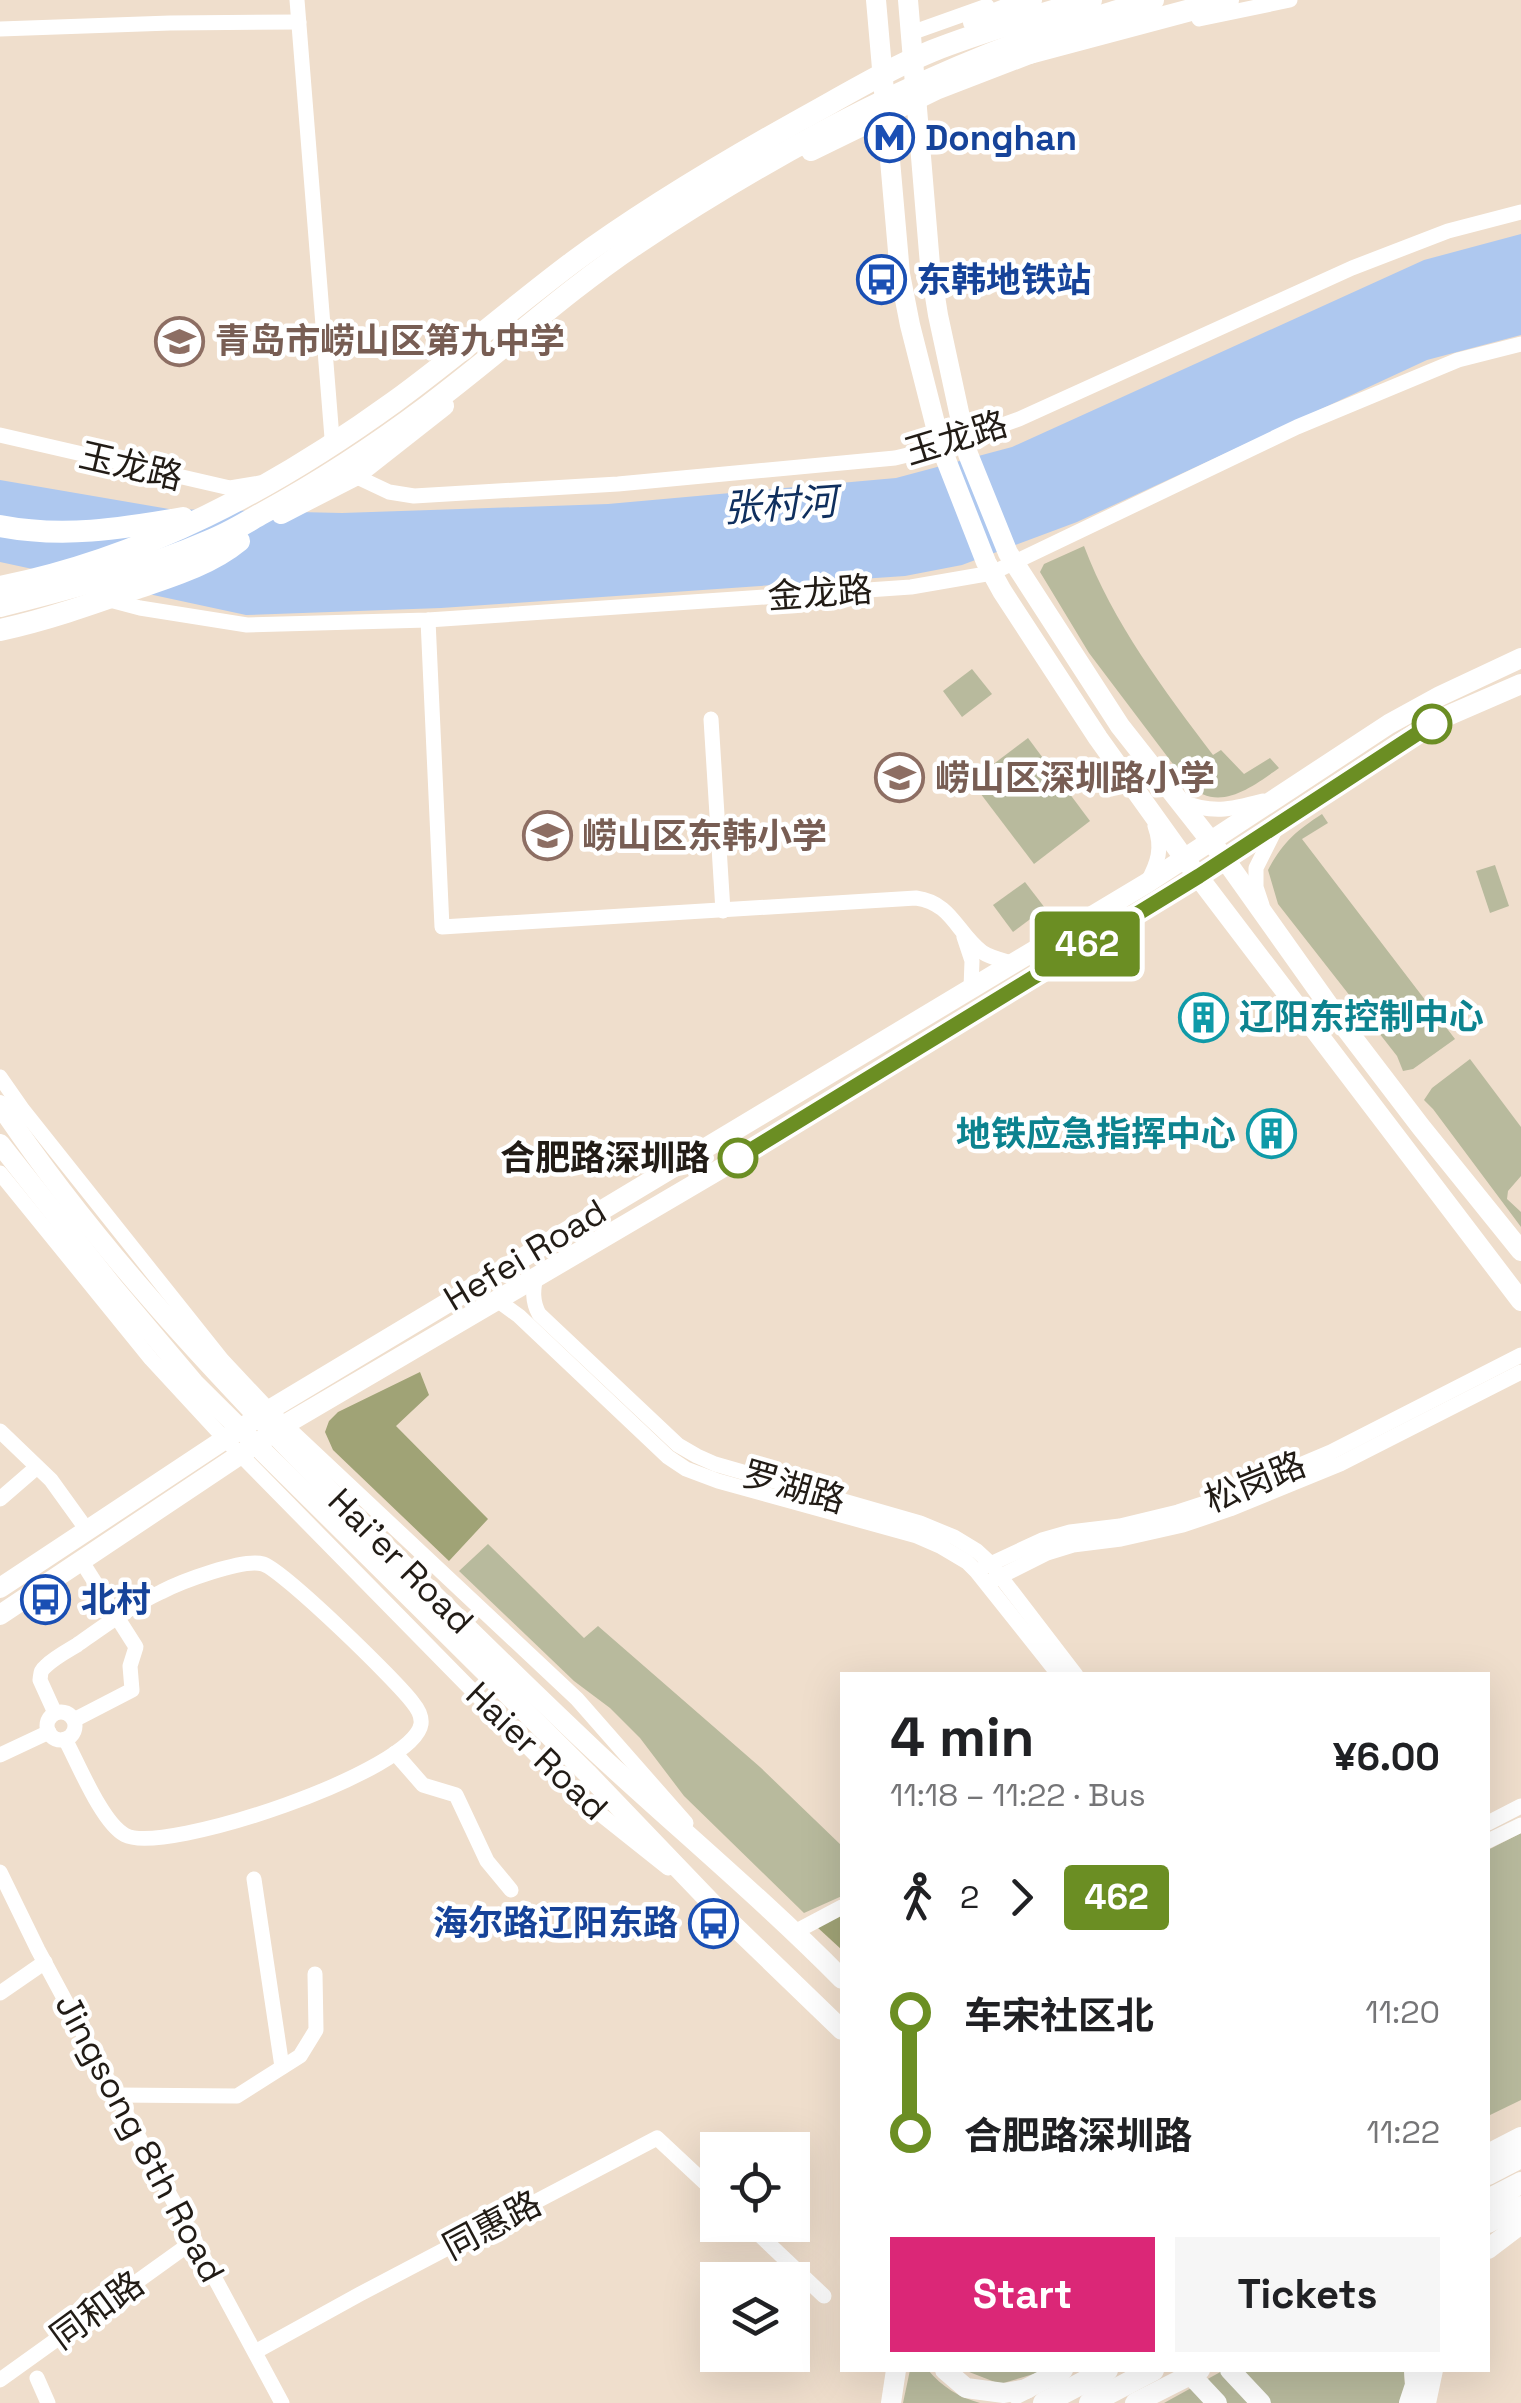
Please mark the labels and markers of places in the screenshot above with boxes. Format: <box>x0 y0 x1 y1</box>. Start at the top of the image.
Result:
metro station icon: Donghan <box>864 112 916 164</box>
place label: Donghan <box>925 116 1077 160</box>
bus stop icon: 东韩地铁站 <box>855 254 907 306</box>
place label: 东韩地铁站 <box>916 258 1091 302</box>
school or university icon: 青岛市崂山区第九中学 <box>154 315 206 367</box>
place label: 青岛市崂山区第九中学 <box>215 319 565 363</box>
unlabelled marker <box>1413 705 1451 743</box>
school or university icon: 崂山区深圳路小学 <box>874 752 926 804</box>
place label: 崂山区深圳路小学 <box>935 756 1215 800</box>
school or university icon: 崂山区东韩小学 <box>521 810 573 862</box>
place label: 崂山区东韩小学 <box>582 814 827 858</box>
building icon: 辽阳东控制中心 <box>1178 991 1230 1043</box>
place label: 辽阳东控制中心 <box>1239 995 1484 1039</box>
building icon: 地铁应急指挥中心 <box>1245 1108 1297 1160</box>
place label: 地铁应急指挥中心 <box>956 1112 1236 1156</box>
place label: 合肥路深圳路 <box>500 1136 710 1180</box>
marker: 合肥路深圳路 <box>719 1139 757 1177</box>
bus stop icon: 北村 <box>20 1574 72 1626</box>
place label: 北村 <box>81 1578 151 1622</box>
bus stop icon: 海尔路辽阳东路 <box>687 1897 739 1949</box>
place label: 海尔路辽阳东路 <box>433 1901 678 1945</box>

